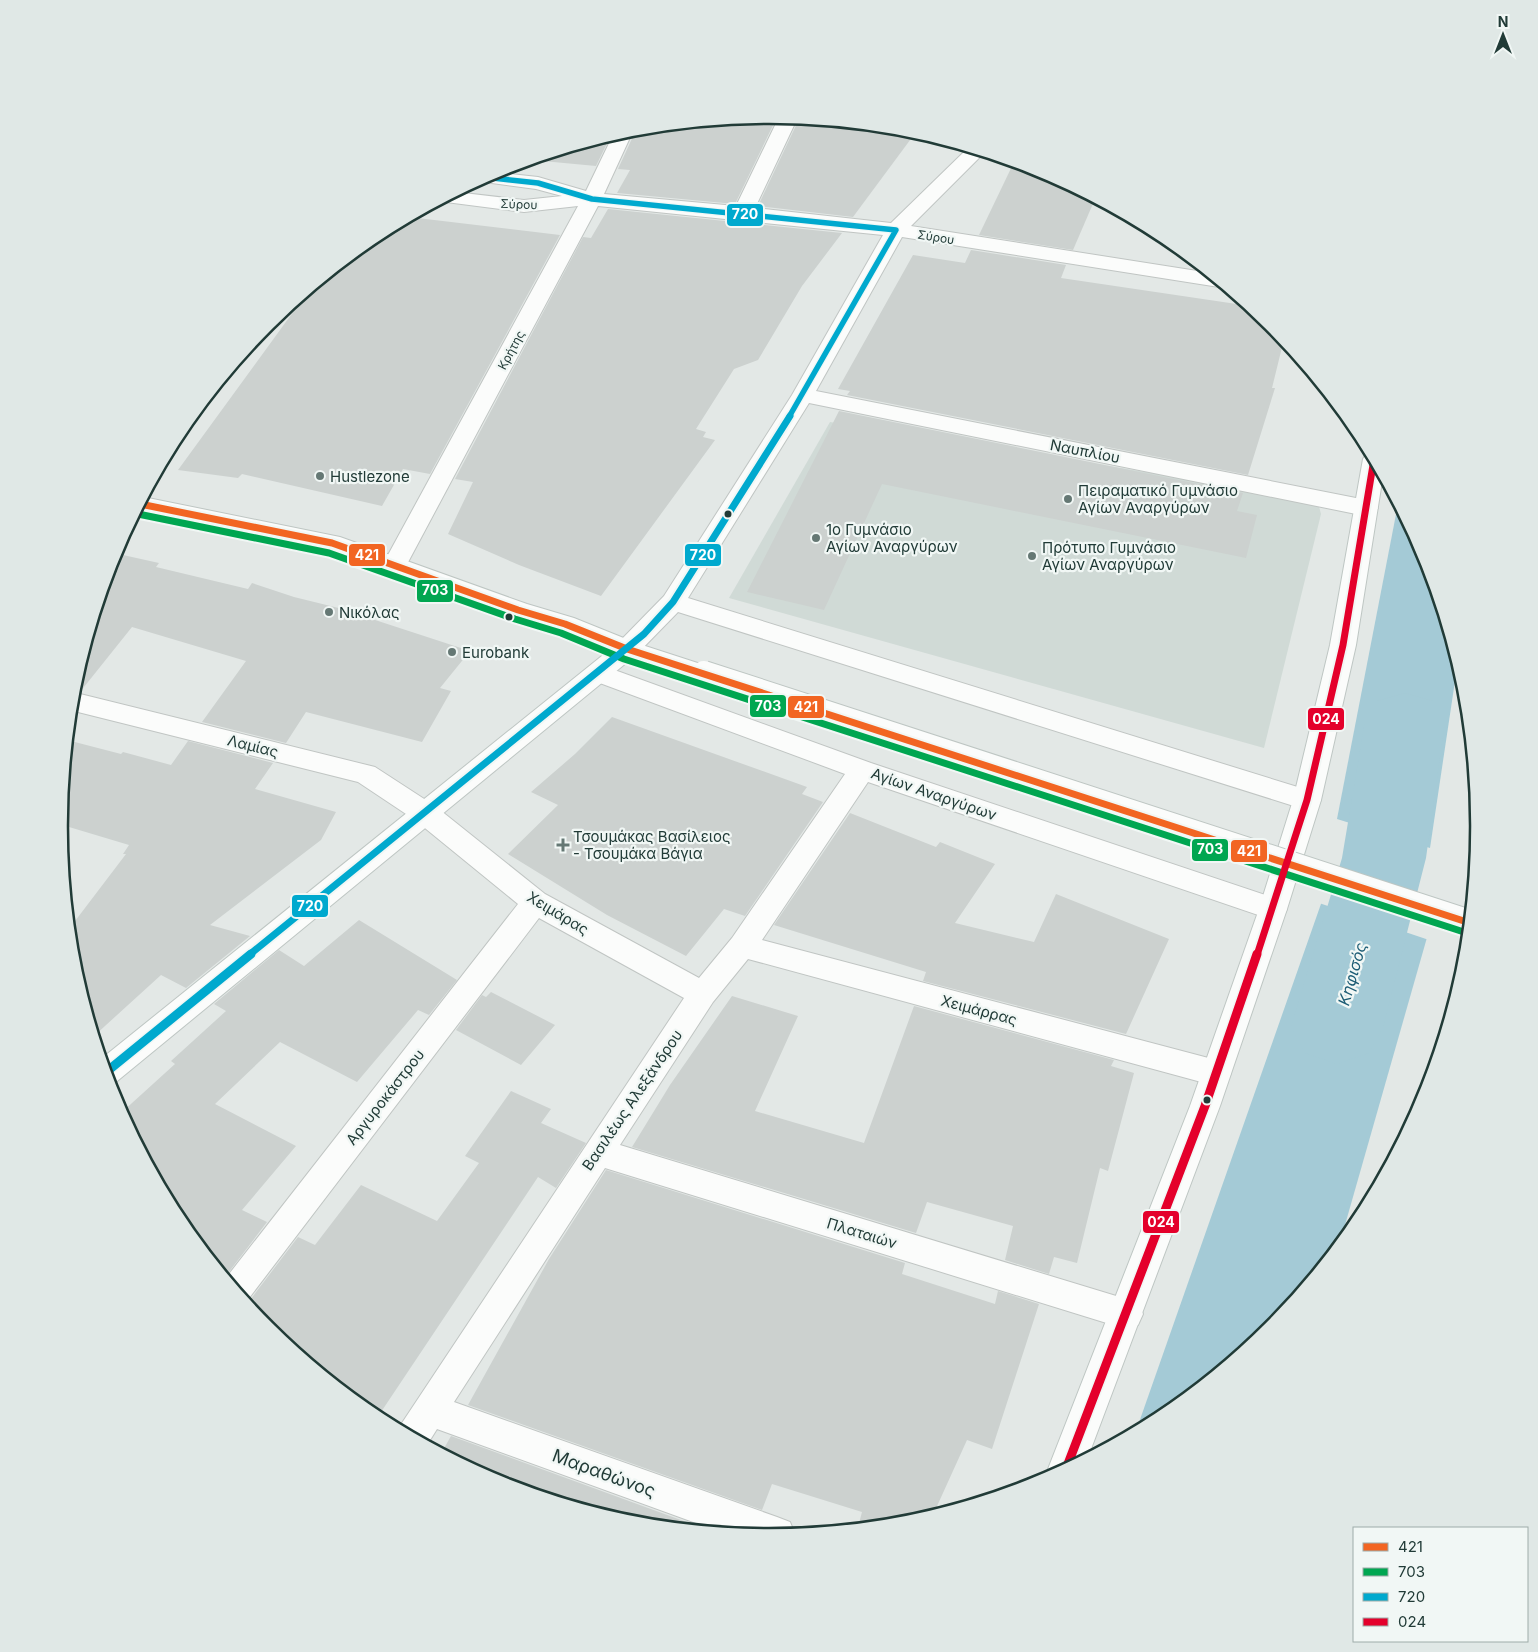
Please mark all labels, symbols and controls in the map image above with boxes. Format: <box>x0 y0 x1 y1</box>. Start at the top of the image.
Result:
north arrow <box>1478 10 1528 60</box>
text: N <box>1498 13 1508 30</box>
street label: Σύρου <box>500 196 538 212</box>
line badge: 720 <box>726 203 764 227</box>
text: 720 <box>732 205 758 222</box>
street label: Σύρου <box>917 227 955 247</box>
street label: Κρήτης <box>494 328 528 372</box>
street label: Ναυπλίου <box>1048 435 1122 467</box>
place label: Hustlezone <box>330 467 410 486</box>
marker: Hustlezone <box>314 470 326 482</box>
place label: Πειραματικό Γυμνάσιο Αγίων Αναργύρων <box>1078 481 1238 517</box>
marker: Πειραματικό Γυμνάσιο Αγίων Αναργύρων <box>1062 493 1074 505</box>
unlabelled marker <box>723 509 733 519</box>
place label: 1ο Γυμνάσιο Αγίων Αναργύρων <box>826 520 958 556</box>
marker: 1ο Γυμνάσιο Αγίων Αναργύρων <box>810 532 822 544</box>
place label: Πρότυπο Γυμνάσιο Αγίων Αναργύρων <box>1042 538 1176 574</box>
line badge: 421 <box>348 543 386 567</box>
line badge: 720 <box>684 543 722 567</box>
text: 421 <box>355 546 379 563</box>
text: 720 <box>690 546 716 563</box>
marker: Πρότυπο Γυμνάσιο Αγίων Αναργύρων <box>1026 550 1038 562</box>
line badge: 703 <box>416 579 454 603</box>
text: 703 <box>422 581 448 598</box>
place label: Νικόλας <box>339 603 399 622</box>
marker: Νικόλας <box>323 606 335 618</box>
unlabelled marker <box>504 612 514 622</box>
place label: Eurobank <box>462 643 530 662</box>
marker: Eurobank <box>446 646 458 658</box>
line badge: 703 <box>749 694 787 718</box>
line badge: 421 <box>787 695 825 719</box>
text: 703 <box>755 697 781 714</box>
text: 421 <box>794 698 818 715</box>
line badge: 024 <box>1307 707 1345 731</box>
text: 024 <box>1312 710 1340 727</box>
street label: Λαμίας <box>226 731 280 761</box>
street label: Αγίων Αναργύρων <box>869 764 999 824</box>
place label: Τσουμάκας Βασίλειος - Τσουμάκα Βάγια <box>573 827 730 863</box>
line badge: 703 <box>1191 838 1229 862</box>
marker: Τσουμάκας Βασίλειος - Τσουμάκα Βάγια <box>557 839 569 851</box>
line badge: 421 <box>1230 839 1268 863</box>
text: 703 <box>1197 840 1223 857</box>
text: 421 <box>1237 842 1261 859</box>
street label: Χειμάρας <box>524 887 592 939</box>
line badge: 720 <box>291 894 329 918</box>
text: 720 <box>297 897 323 914</box>
water label: Κηφισός <box>1333 940 1371 1008</box>
street label: Χειμάρρας <box>939 991 1019 1029</box>
street label: Βασιλέως Αλεξάνδρου <box>578 1026 686 1174</box>
street label: Αργυροκάστρου <box>342 1045 428 1149</box>
unlabelled marker <box>1202 1095 1212 1105</box>
line badge: 024 <box>1142 1210 1180 1234</box>
street label: Πλαταιών <box>825 1213 900 1253</box>
text: 024 <box>1147 1213 1175 1230</box>
street label: Μαραθώνος <box>550 1445 658 1501</box>
legend <box>1353 1527 1528 1642</box>
text: 421 <box>1398 1537 1423 1556</box>
text: 703 <box>1398 1562 1425 1581</box>
text: 720 <box>1398 1587 1425 1606</box>
text: 024 <box>1398 1612 1426 1631</box>

